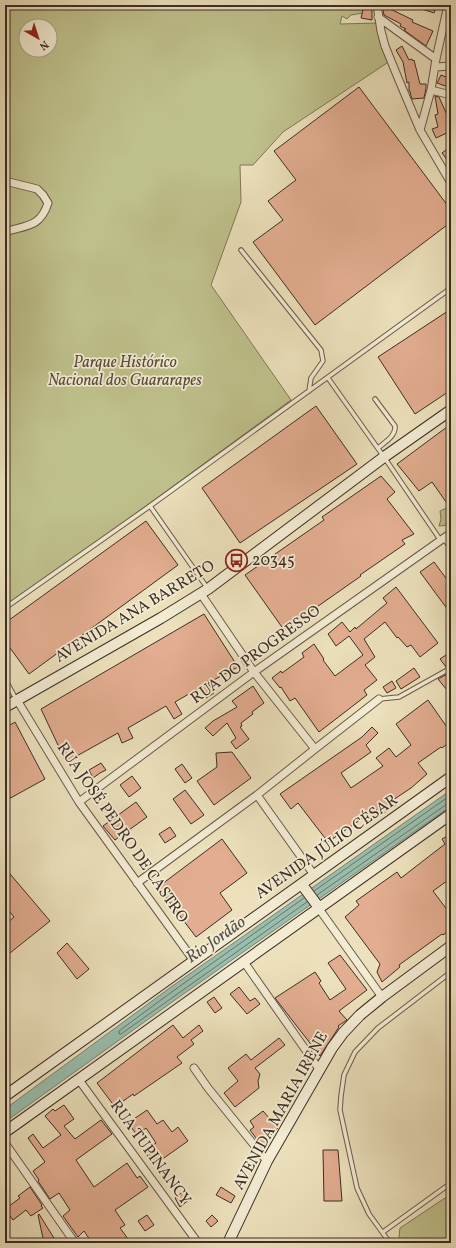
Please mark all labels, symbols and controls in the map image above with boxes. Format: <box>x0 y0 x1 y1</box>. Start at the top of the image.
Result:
north arrow <box>18 18 58 58</box>
text: N <box>36 36 51 53</box>
park label: Parque Histórico Nacional dos Guararapes <box>48 352 202 392</box>
bus stop icon: 20345 <box>223 548 249 574</box>
place label: 20345 <box>252 550 295 572</box>
street label: AVENIDA ANA BARRETO <box>51 555 219 669</box>
street label: RUA DO PROGRESSO <box>187 600 326 710</box>
street label: RUA JOSÉ PEDRO DE CASTRO <box>51 738 193 928</box>
street label: AVENIDA JÚLIO CÉSAR <box>251 789 403 905</box>
water label: Rio Jordão <box>181 911 251 969</box>
street label: AVENIDA MARIA IRENE <box>228 1028 334 1194</box>
street label: RUA TUPINANCY <box>104 1096 196 1210</box>

